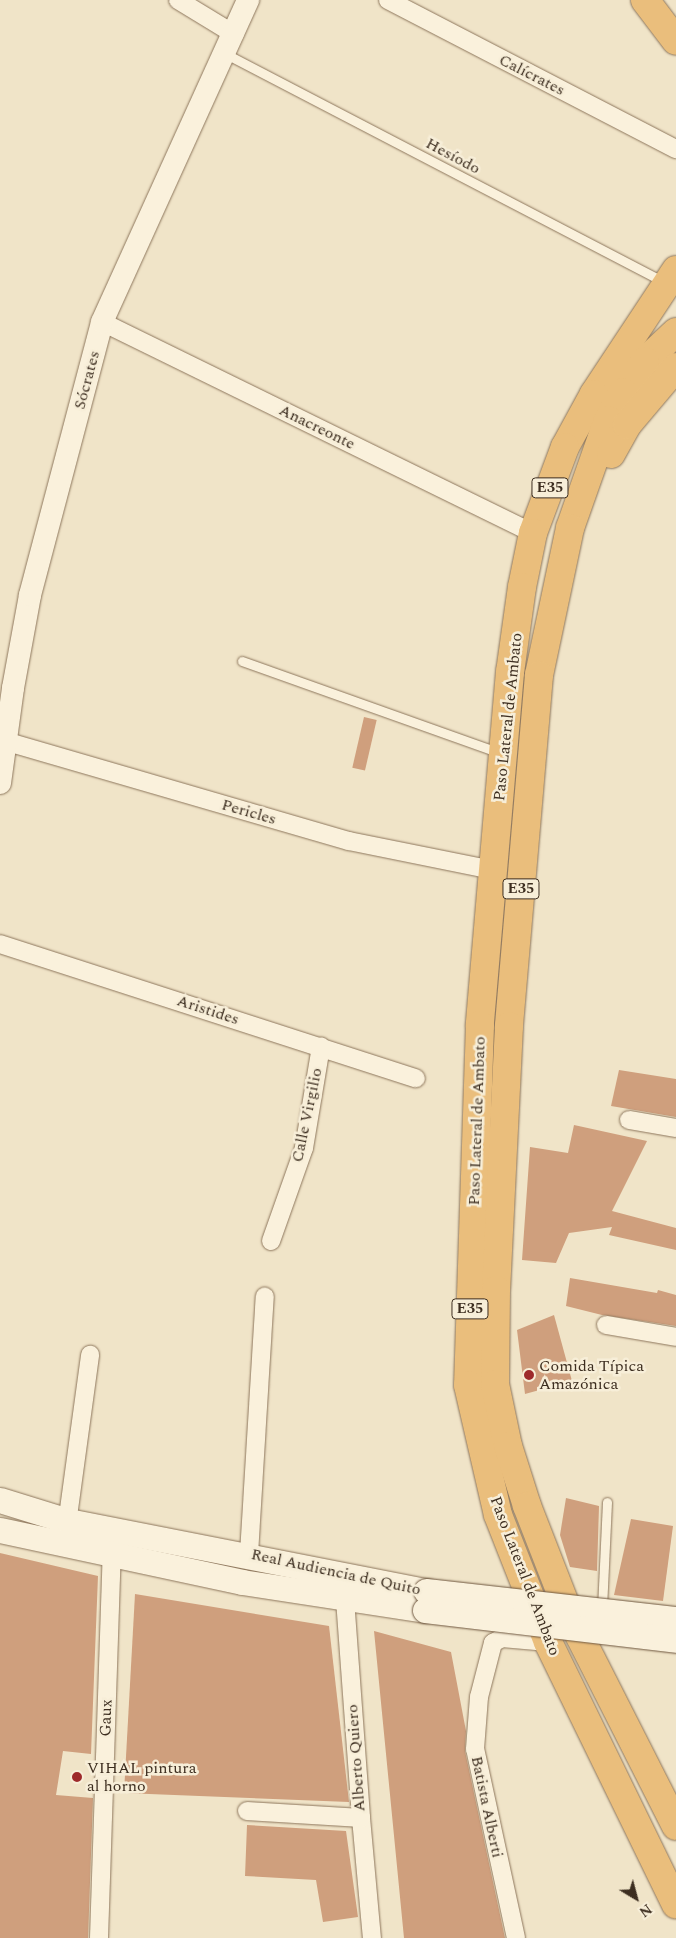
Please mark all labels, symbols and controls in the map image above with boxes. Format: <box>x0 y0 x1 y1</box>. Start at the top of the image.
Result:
street label: Calícrates <box>496 50 568 100</box>
street label: Hesíodo <box>422 134 484 178</box>
street label: Sócrates <box>70 349 104 411</box>
street label: Anacreonte <box>276 400 358 454</box>
road number: E35 <box>531 476 569 500</box>
street label: Paso Lateral de Ambato <box>490 632 526 802</box>
street label: Pericles <box>219 795 279 829</box>
road number: E35 <box>502 876 540 902</box>
street label: Aristides <box>174 991 242 1029</box>
street label: Paso Lateral de Ambato <box>464 1036 490 1206</box>
street label: Calle Virgilio <box>288 1066 326 1164</box>
road number: E35 <box>451 1296 489 1322</box>
place label: Comida Típica Amazónica <box>539 1356 644 1394</box>
marker: Comida Típica Amazónica <box>523 1369 535 1381</box>
street label: Paso Lateral de Ambato <box>486 1494 564 1658</box>
street label: Real Audiencia de Quito <box>249 1545 423 1599</box>
street label: Gaux <box>96 1699 116 1737</box>
street label: Alberto Quiero <box>343 1704 369 1812</box>
street label: Batista Alberti <box>467 1754 507 1860</box>
place label: VIHAL pintura al horno <box>87 1758 197 1796</box>
marker: VIHAL pintura al horno <box>71 1771 83 1783</box>
north arrow <box>611 1873 661 1923</box>
text: N <box>634 1899 656 1922</box>

